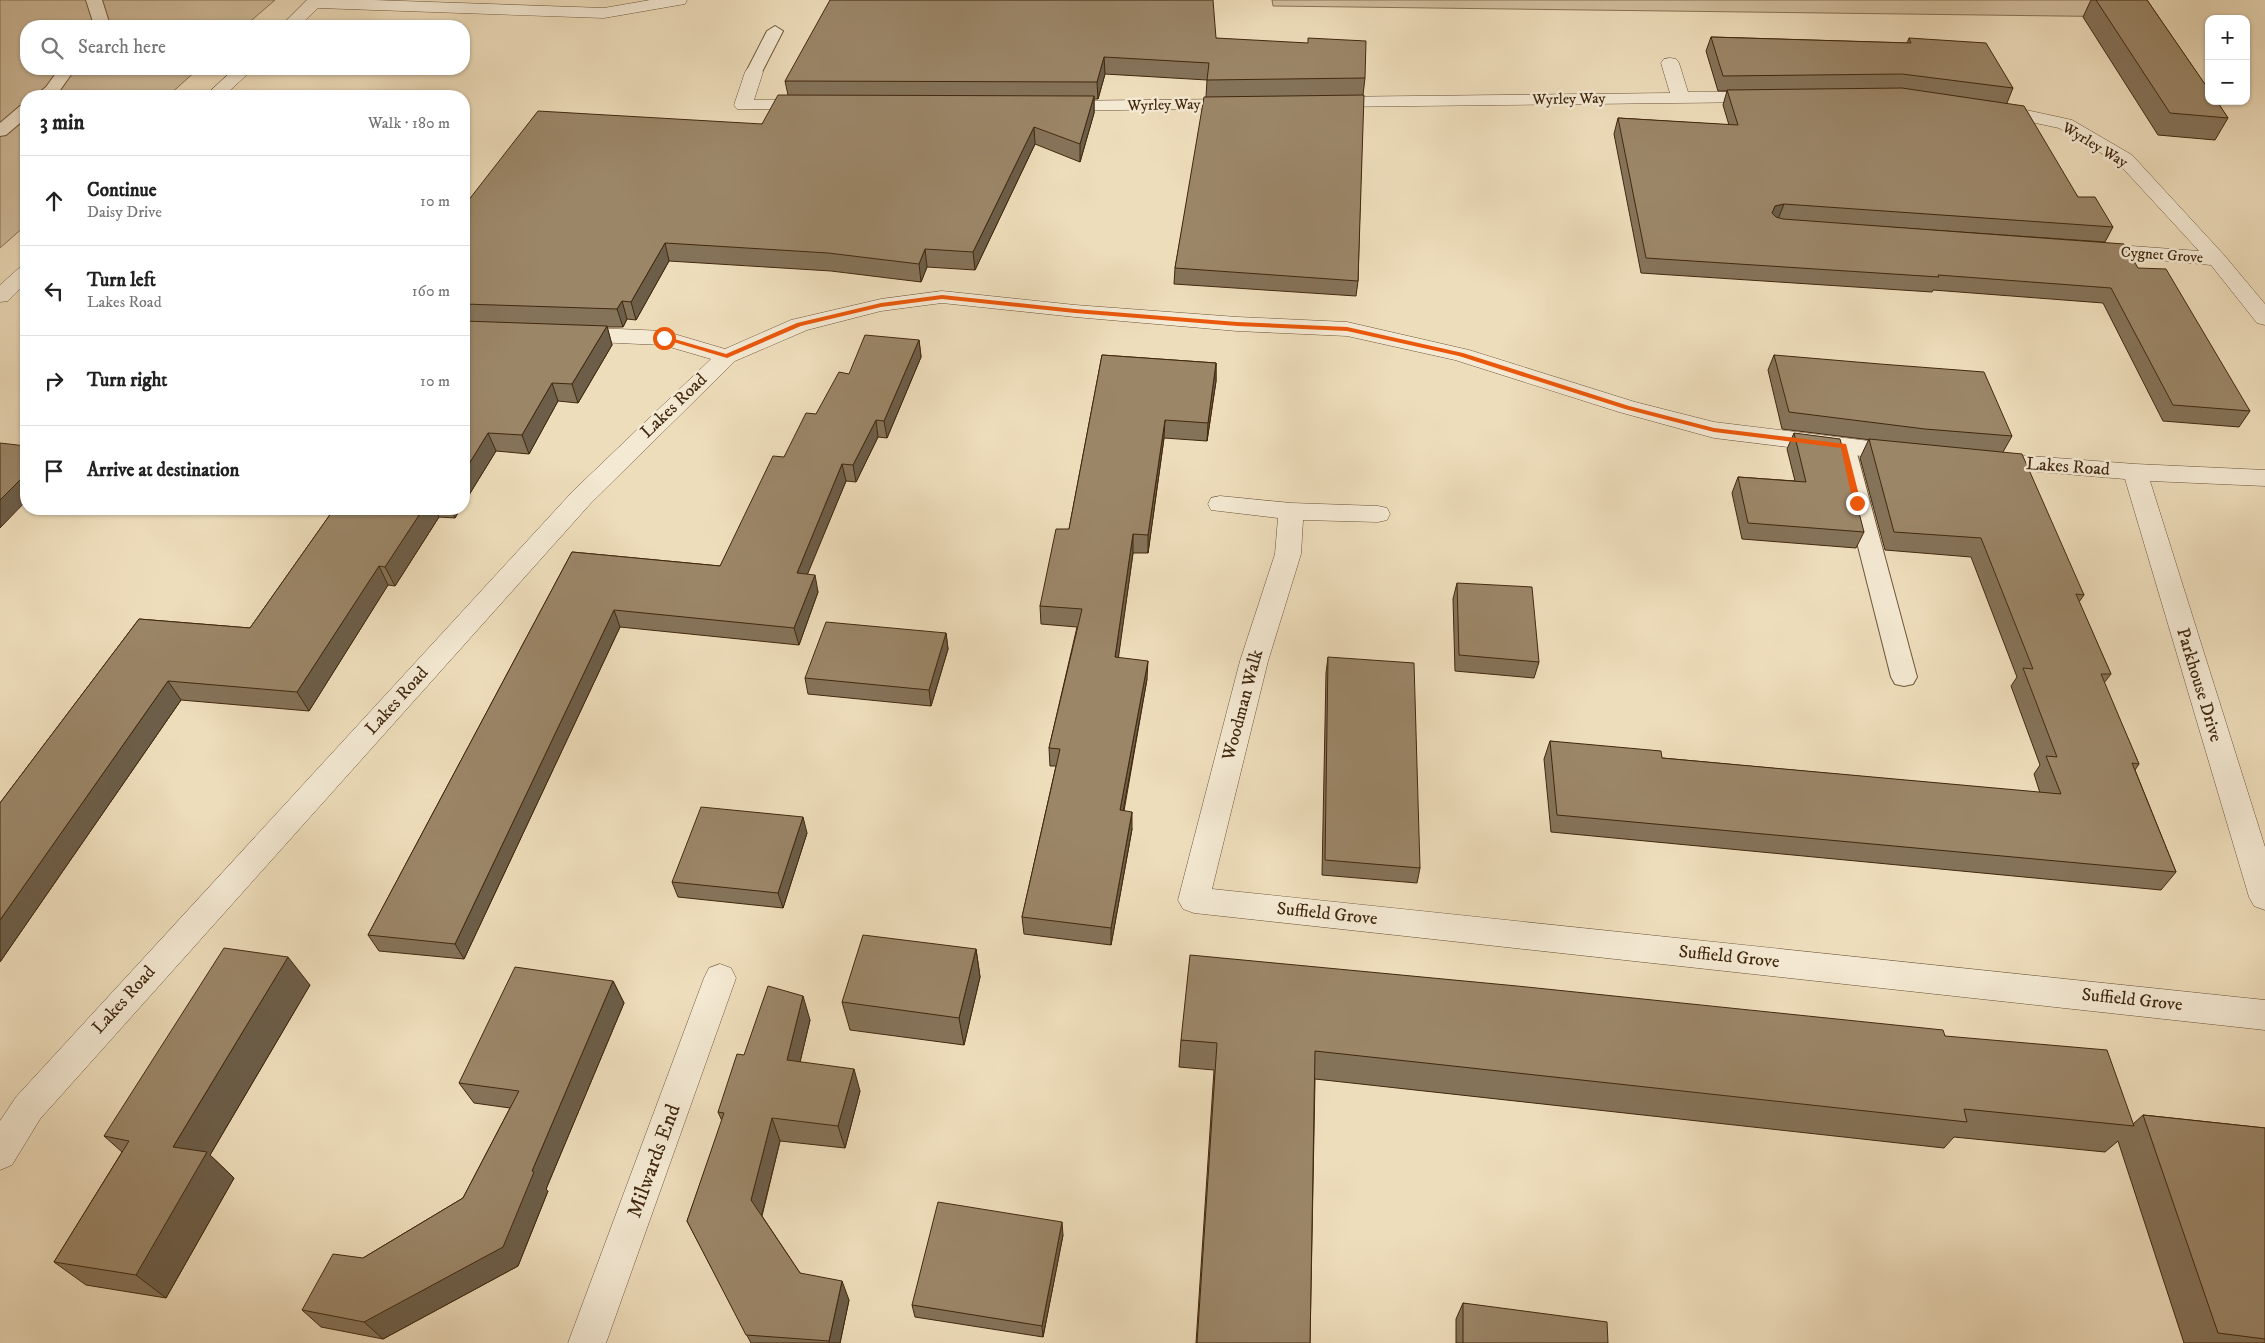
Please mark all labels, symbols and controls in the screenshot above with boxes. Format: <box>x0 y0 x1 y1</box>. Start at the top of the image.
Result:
map controls <box>2205 15 2250 105</box>
button: + <box>2205 15 2250 60</box>
search box <box>20 20 470 75</box>
icon: search <box>38 34 66 62</box>
text: Search here <box>78 36 166 59</box>
button: − <box>2205 60 2250 105</box>
street label: Wyrley Way <box>1531 89 1607 109</box>
street label: Wyrley Way <box>1126 95 1202 115</box>
text: 3 min <box>40 110 85 136</box>
text: Walk · 180 m <box>368 113 450 133</box>
street label: Wyrley Way <box>2058 117 2132 172</box>
text: Continue <box>87 179 157 202</box>
icon: ahead <box>40 187 68 215</box>
text: 10 m <box>420 191 450 211</box>
text: Daisy Drive <box>87 202 162 222</box>
street label: Cygnet Grove <box>2120 243 2204 267</box>
text: Turn left <box>87 269 156 292</box>
icon: left <box>40 277 68 305</box>
text: 160 m <box>412 281 450 301</box>
text: Lakes Road <box>87 292 162 312</box>
route start <box>653 327 676 350</box>
icon: right <box>40 367 68 395</box>
text: Turn right <box>87 369 167 392</box>
street label: Lakes Road <box>636 369 712 443</box>
text: 10 m <box>420 371 450 391</box>
street label: Lakes Road <box>2025 453 2111 481</box>
icon: arrive <box>40 457 68 485</box>
text: Arrive at destination <box>87 459 239 482</box>
route end <box>1846 492 1869 515</box>
street label: Parkhouse Drive <box>2171 625 2227 745</box>
street label: Woodman Walk <box>1217 647 1268 764</box>
street label: Lakes Road <box>361 662 433 740</box>
street label: Suffield Grove <box>1276 898 1378 930</box>
street label: Suffield Grove <box>1678 941 1780 973</box>
street label: Lakes Road <box>88 961 160 1039</box>
street label: Suffield Grove <box>2081 984 2183 1016</box>
street label: Milwards End <box>621 1100 687 1221</box>

